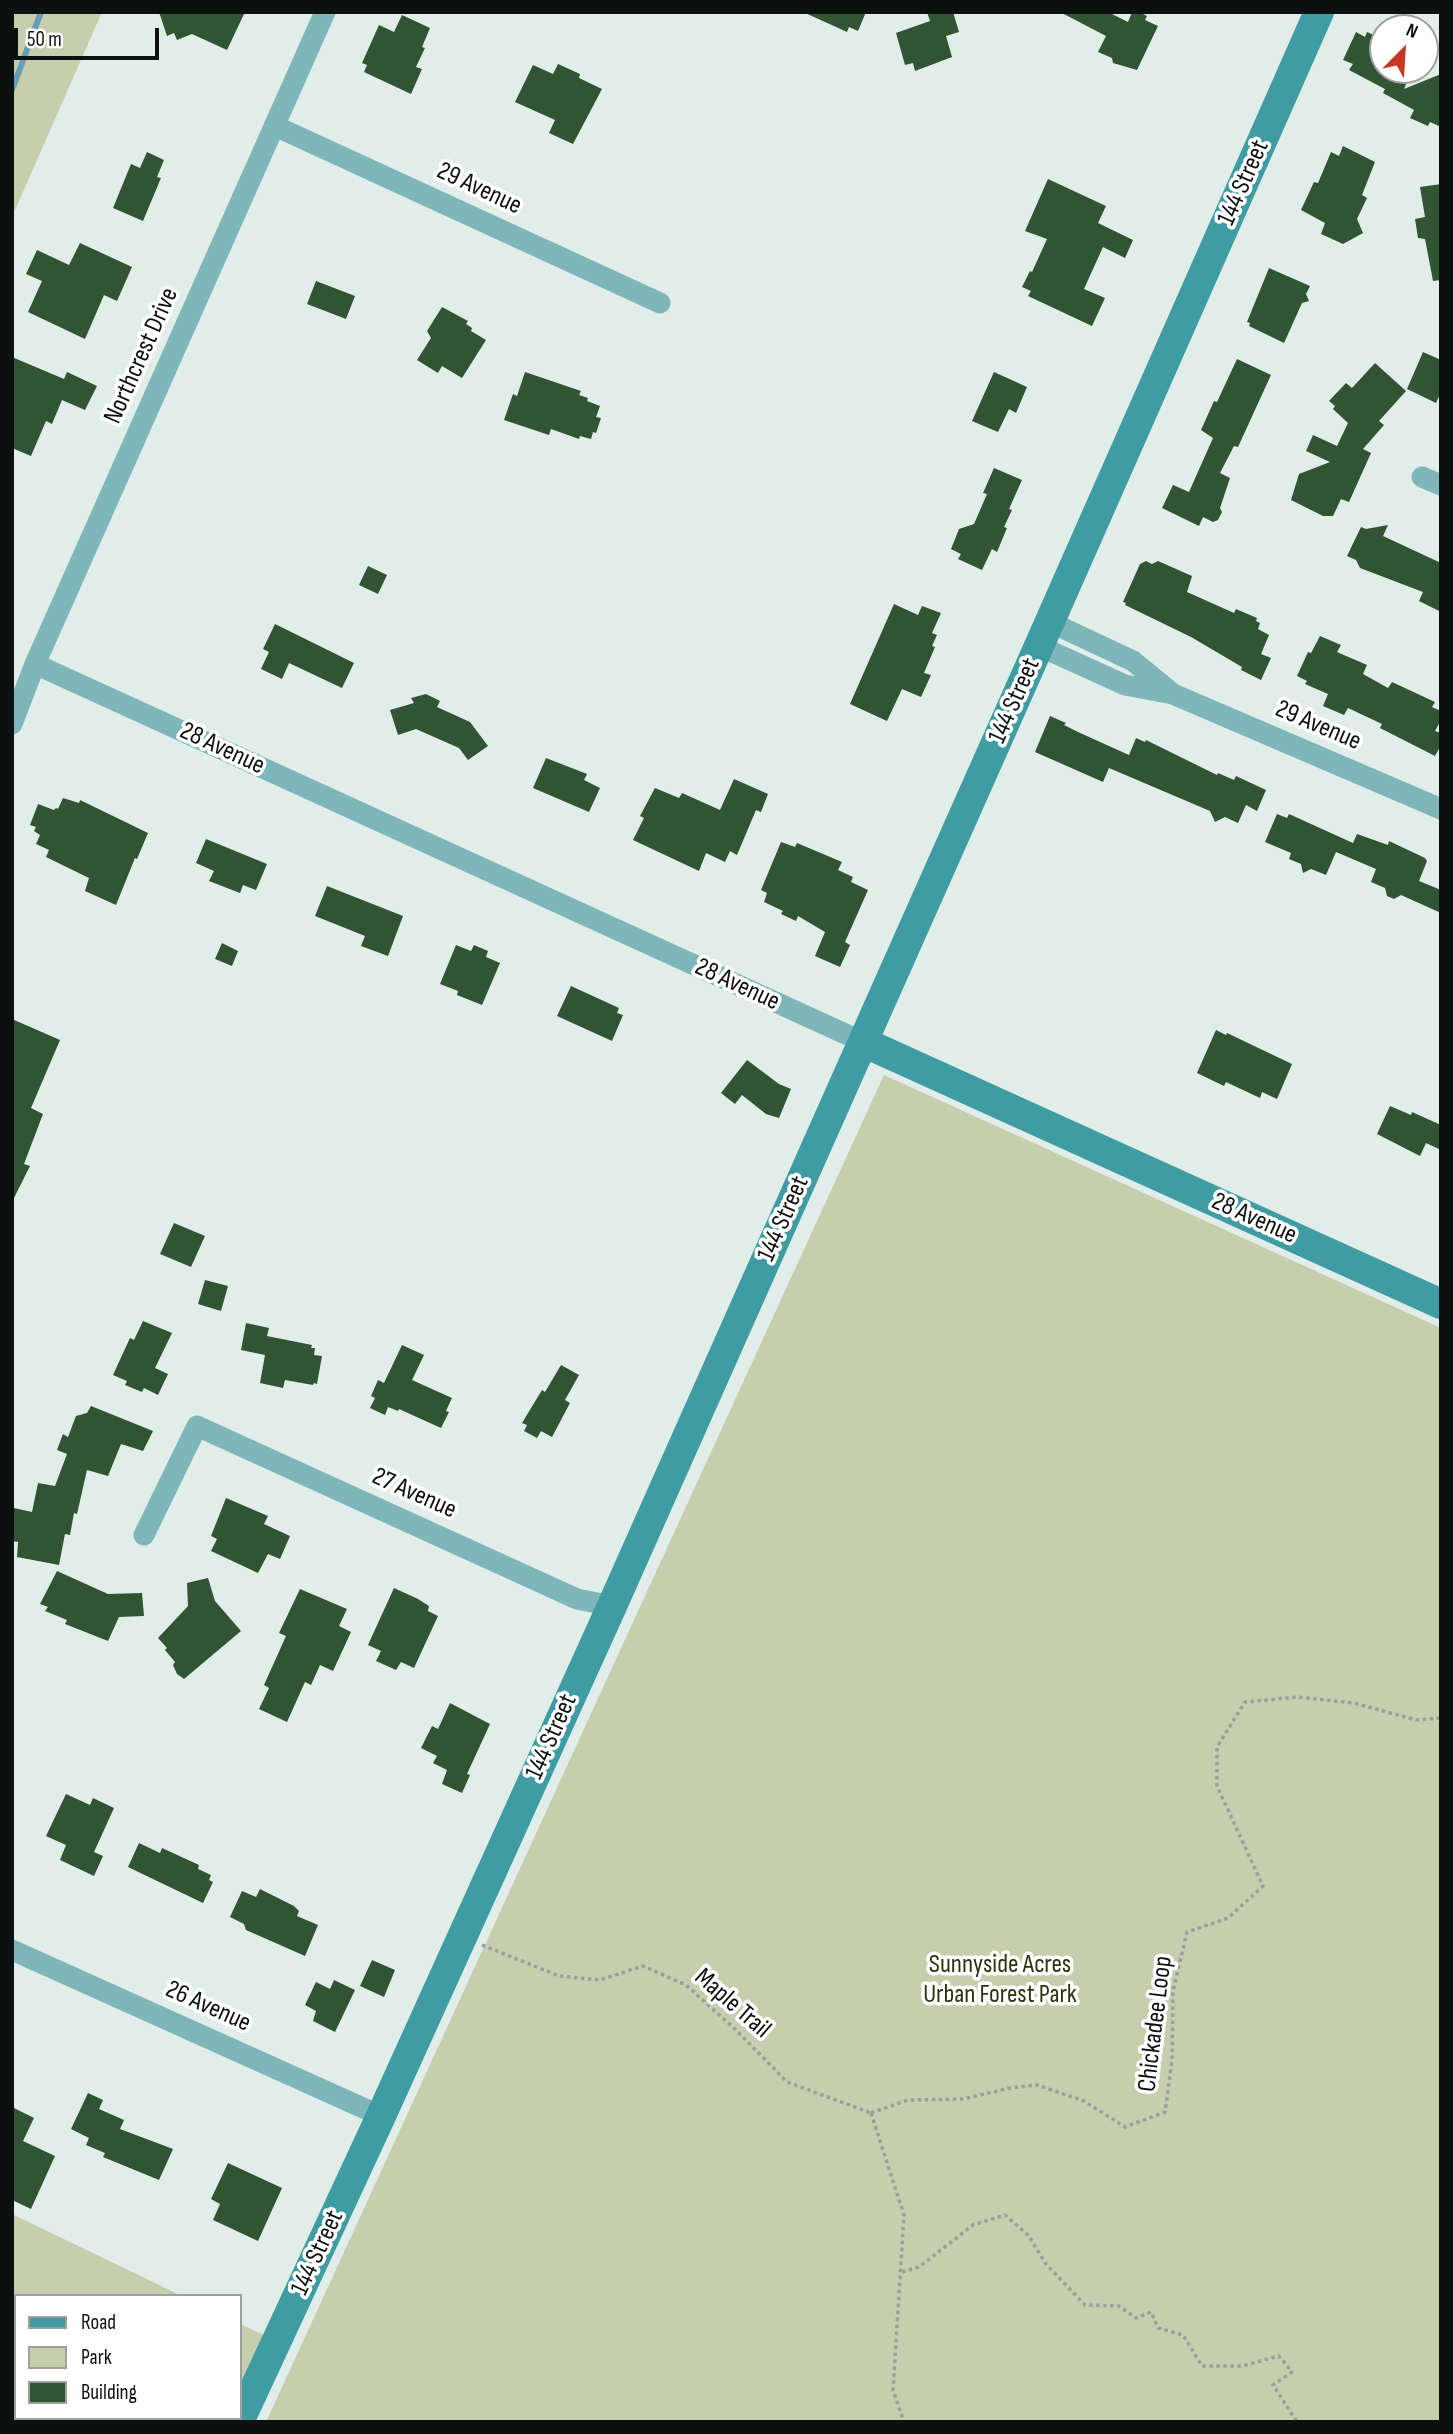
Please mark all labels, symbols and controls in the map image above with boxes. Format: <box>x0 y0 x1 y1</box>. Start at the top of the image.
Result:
scale bar <box>18 14 163 58</box>
north arrow <box>1369 14 1439 84</box>
text: N <box>1403 19 1421 44</box>
text: 50 m <box>27 27 62 52</box>
street label: 144 Street <box>1211 136 1277 230</box>
street label: 29 Avenue <box>432 156 526 222</box>
street label: Northcrest Drive <box>98 283 186 429</box>
street label: 144 Street <box>982 654 1048 748</box>
street label: 29 Avenue <box>1271 694 1365 758</box>
street label: 28 Avenue <box>175 716 269 782</box>
street label: 28 Avenue <box>690 952 784 1018</box>
street label: 144 Street <box>751 1172 817 1266</box>
street label: 28 Avenue <box>1207 1186 1301 1252</box>
street label: 27 Avenue <box>367 1462 461 1526</box>
street label: 144 Street <box>519 1690 585 1784</box>
park label: Sunnyside Acres Urban Forest Park <box>923 1949 1077 2010</box>
street label: Chickadee Loop <box>1132 1954 1180 2094</box>
street label: Maple Trail <box>687 1962 777 2046</box>
street label: 26 Avenue <box>161 1974 255 2040</box>
street label: 144 Street <box>285 2206 351 2300</box>
legend <box>14 2294 242 2420</box>
text: Road <box>81 2310 116 2335</box>
text: Park <box>81 2345 112 2370</box>
text: Building <box>81 2380 137 2405</box>

